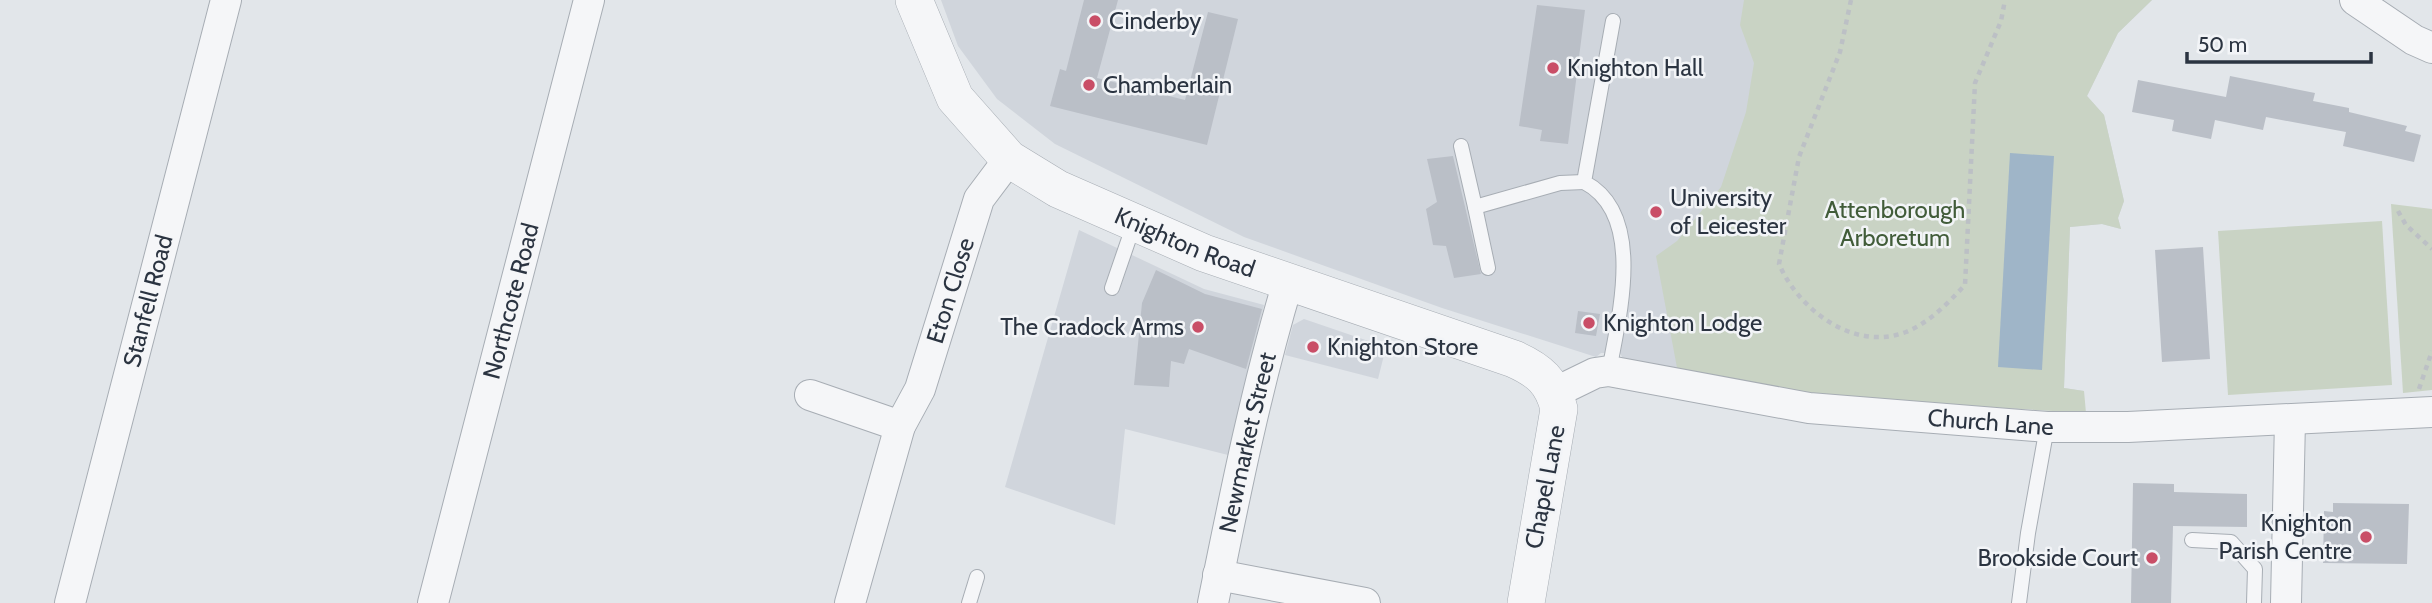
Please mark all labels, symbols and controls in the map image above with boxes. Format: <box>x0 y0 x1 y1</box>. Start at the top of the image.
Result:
place label: Cinderby <box>1109 6 1201 35</box>
marker: Cinderby <box>1087 13 1103 29</box>
scale bar <box>2187 21 2371 65</box>
text: 50 m <box>2198 32 2247 57</box>
place label: Knighton Hall <box>1567 53 1704 82</box>
marker: Knighton Hall <box>1545 60 1561 76</box>
place label: Chamberlain <box>1103 70 1232 99</box>
marker: Chamberlain <box>1081 77 1097 93</box>
place label: University of Leicester <box>1670 183 1787 240</box>
park label: Attenborough Arboretum <box>1825 195 1965 252</box>
street label: Knighton Road <box>1110 201 1259 283</box>
marker: University of Leicester <box>1648 204 1664 220</box>
street label: Northcote Road <box>477 220 545 382</box>
street label: Stanfell Road <box>117 232 179 370</box>
street label: Eton Close <box>920 234 980 347</box>
place label: Knighton Lodge <box>1603 308 1762 337</box>
place label: The Cradock Arms <box>1000 312 1184 341</box>
marker: Knighton Lodge <box>1581 315 1597 331</box>
marker: The Cradock Arms <box>1190 319 1206 335</box>
place label: Knighton Store <box>1327 332 1478 361</box>
marker: Knighton Store <box>1305 339 1321 355</box>
street label: Newmarket Street <box>1213 349 1282 535</box>
street label: Church Lane <box>1926 403 2053 441</box>
street label: Chapel Lane <box>1518 423 1571 551</box>
place label: Knighton Parish Centre <box>2218 508 2352 565</box>
marker: Knighton Parish Centre <box>2358 529 2374 545</box>
place label: Brookside Court <box>1977 543 2138 572</box>
marker: Brookside Court <box>2144 550 2160 566</box>

